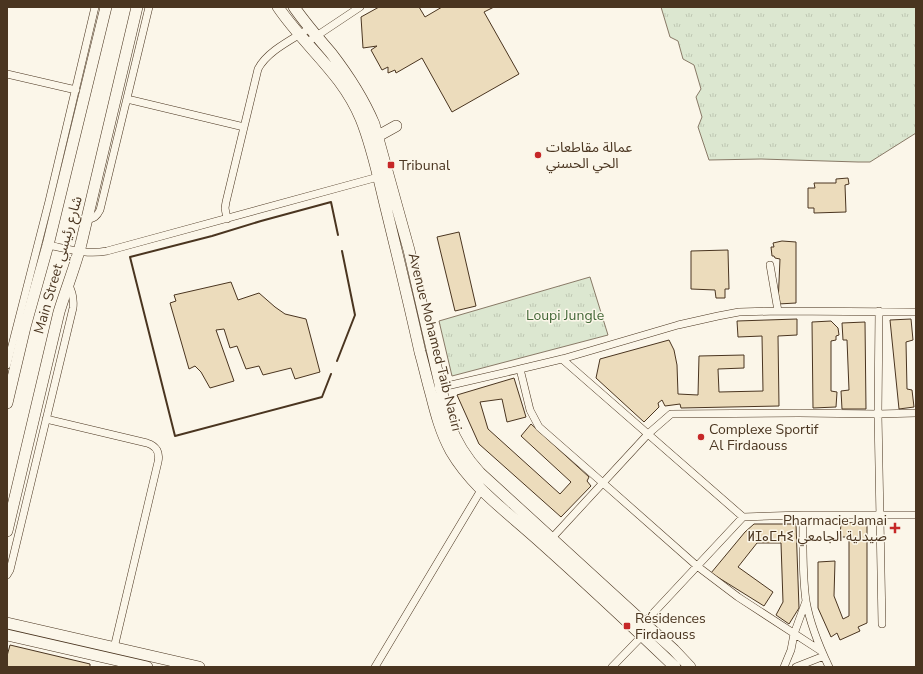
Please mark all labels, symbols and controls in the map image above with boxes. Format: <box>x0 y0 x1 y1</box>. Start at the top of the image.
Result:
place label: عمالة مقاطعات الحي الحسني <box>546 138 632 174</box>
marker: عمالة مقاطعات الحي الحسني <box>533 150 543 160</box>
place label: Tribunal <box>399 156 451 175</box>
marker: Tribunal <box>386 160 396 170</box>
street label: Main Street شارع رئيسي <box>29 194 88 337</box>
street label: Avenue Mohamed Taib Naciri <box>404 251 466 433</box>
park label: Loupi Jungle <box>526 306 604 325</box>
place label: Complexe Sportif Al Firdaouss <box>709 420 819 455</box>
marker: Complexe Sportif Al Firdaouss <box>696 432 706 442</box>
place label: Pharmacie Jamai ⵍⵊⴰⵎⵄⵉ صيدلية الجامعي <box>747 511 887 547</box>
marker: Pharmacie Jamai ⵍⵊⴰⵎⵄⵉ صيدلية الجامعي <box>890 523 900 533</box>
place label: Résidences Firdaouss <box>635 609 706 644</box>
marker: Résidences Firdaouss <box>622 621 632 631</box>

